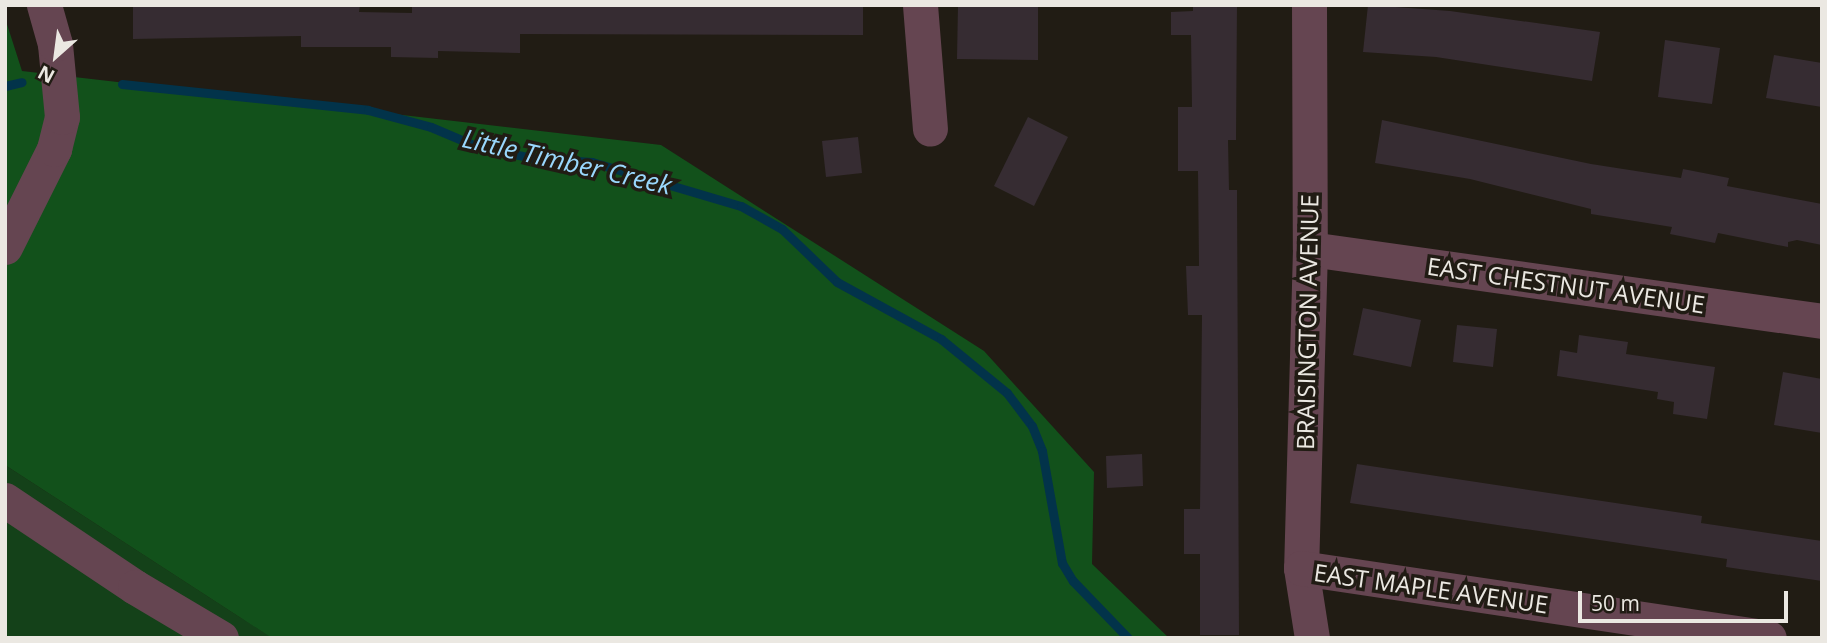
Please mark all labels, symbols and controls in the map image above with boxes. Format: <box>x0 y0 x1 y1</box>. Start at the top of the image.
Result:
north arrow <box>21 21 91 91</box>
text: N <box>33 59 59 90</box>
water label: Little Timber Creek <box>459 123 675 201</box>
street label: BRAISINGTON AVENUE <box>1290 194 1324 450</box>
street label: EAST CHESTNUT AVENUE <box>1425 251 1707 319</box>
street label: EAST MAPLE AVENUE <box>1312 557 1550 619</box>
scale bar <box>1582 576 1792 620</box>
text: 50 m <box>1591 589 1640 617</box>

